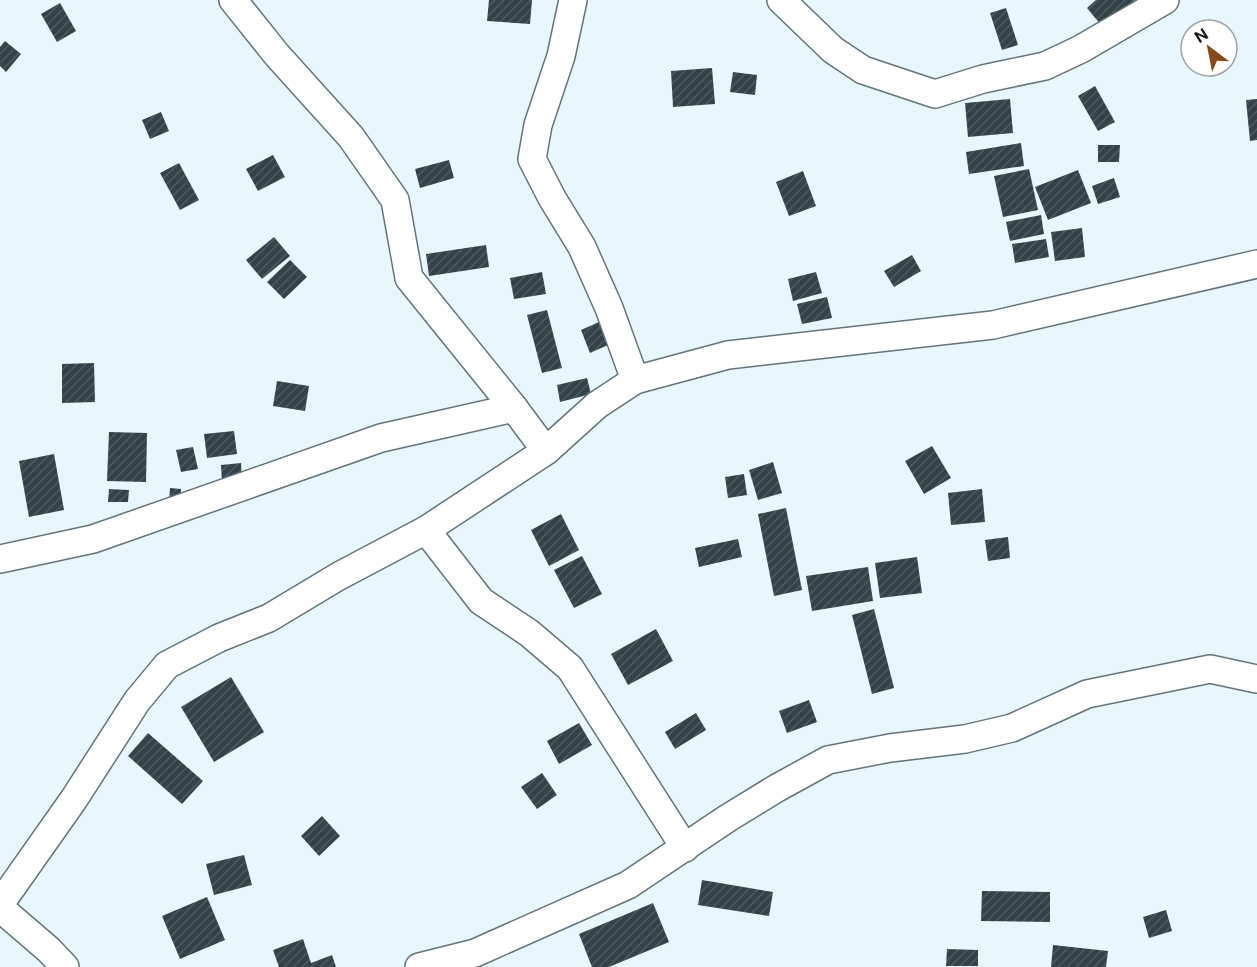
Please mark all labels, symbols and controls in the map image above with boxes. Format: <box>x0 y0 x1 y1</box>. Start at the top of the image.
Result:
north arrow <box>1179 18 1239 78</box>
text: N <box>1191 24 1212 47</box>

